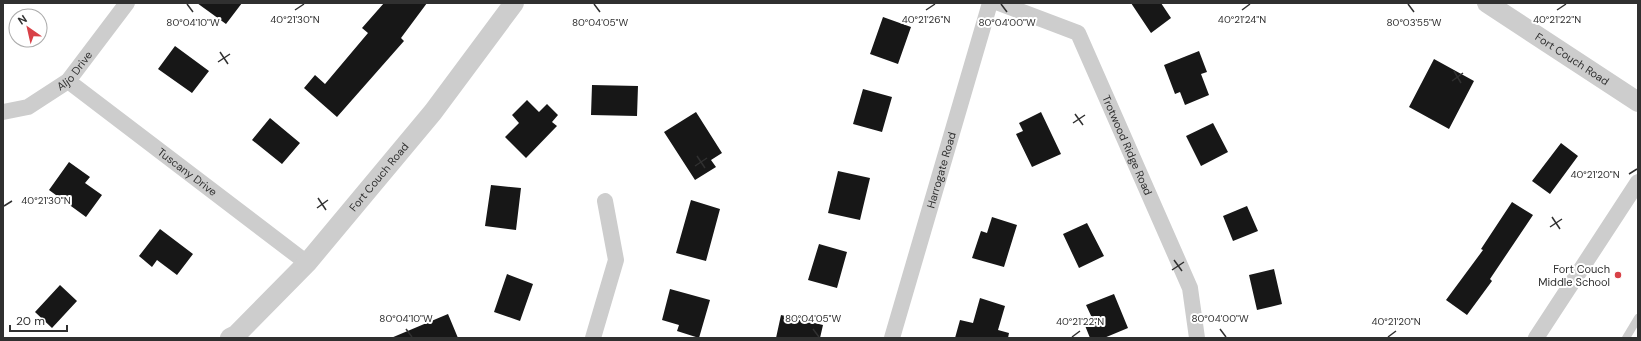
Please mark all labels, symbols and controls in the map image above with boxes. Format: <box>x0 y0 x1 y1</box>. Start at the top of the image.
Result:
north arrow <box>8 8 48 48</box>
text: N <box>15 12 30 28</box>
text: 40°21'30"N <box>270 13 320 26</box>
text: 40°21'26"N <box>902 13 950 26</box>
text: 40°21'24"N <box>1218 13 1266 26</box>
text: 40°21'22"N <box>1533 13 1581 26</box>
text: 80°04'10"W <box>166 16 220 29</box>
text: 80°04'05"W <box>572 16 628 29</box>
text: 80°04'00"W <box>978 16 1036 29</box>
text: 80°03'55"W <box>1386 16 1442 29</box>
street label: Fort Couch Road <box>1533 30 1612 88</box>
street label: Aljo Drive <box>54 48 95 94</box>
street label: Trotwood Ridge Road <box>1099 93 1155 197</box>
street label: Harrogate Road <box>923 130 959 210</box>
street label: Fort Couch Road <box>346 140 412 214</box>
street label: Tuscany Drive <box>155 145 220 199</box>
text: 40°21'20"N <box>1570 168 1620 181</box>
text: 40°21'30"N <box>21 194 71 207</box>
place label: Fort Couch Middle School <box>1538 262 1610 289</box>
marker: Fort Couch Middle School <box>1613 270 1623 280</box>
scale bar <box>10 307 67 333</box>
text: 80°04'10"W <box>379 312 433 325</box>
text: 80°04'05"W <box>785 312 841 325</box>
text: 80°04'00"W <box>1191 312 1249 325</box>
text: 20 m <box>16 313 45 329</box>
text: 40°21'22"N <box>1056 315 1104 328</box>
text: 40°21'20"N <box>1371 315 1421 328</box>

